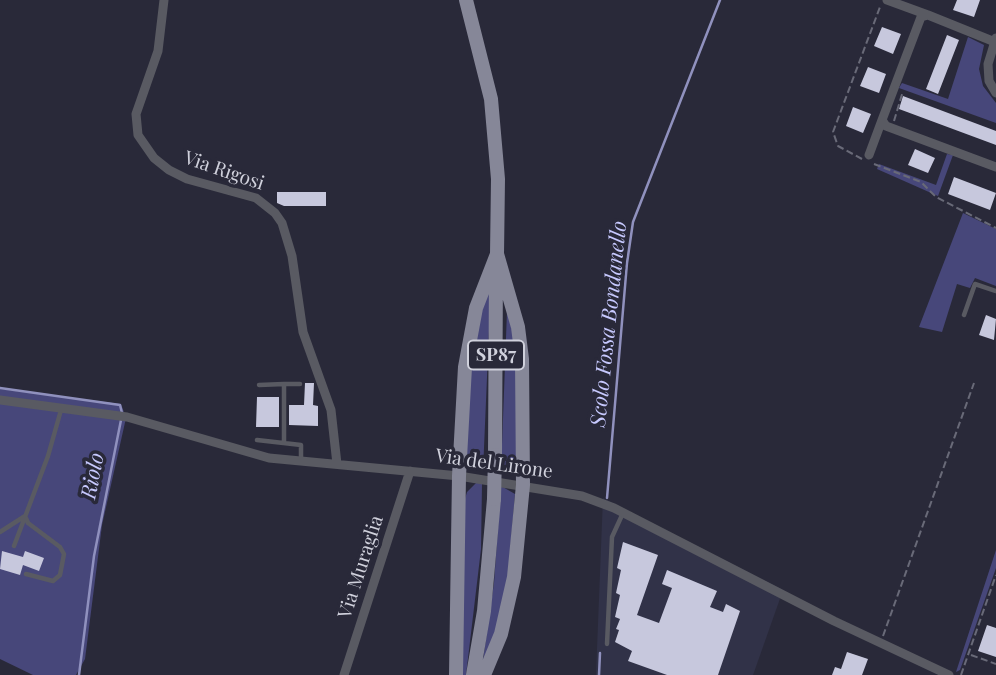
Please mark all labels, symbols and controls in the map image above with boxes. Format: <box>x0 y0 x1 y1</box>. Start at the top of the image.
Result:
street label: Via Rigosi <box>181 147 267 195</box>
water label: Scolo Fossa Bondanello <box>586 220 632 428</box>
road number: SP87 <box>468 340 524 370</box>
street label: Via del Lirone <box>434 444 554 484</box>
water label: Riolo <box>76 451 110 501</box>
street label: Via Muraglia <box>334 513 388 621</box>

